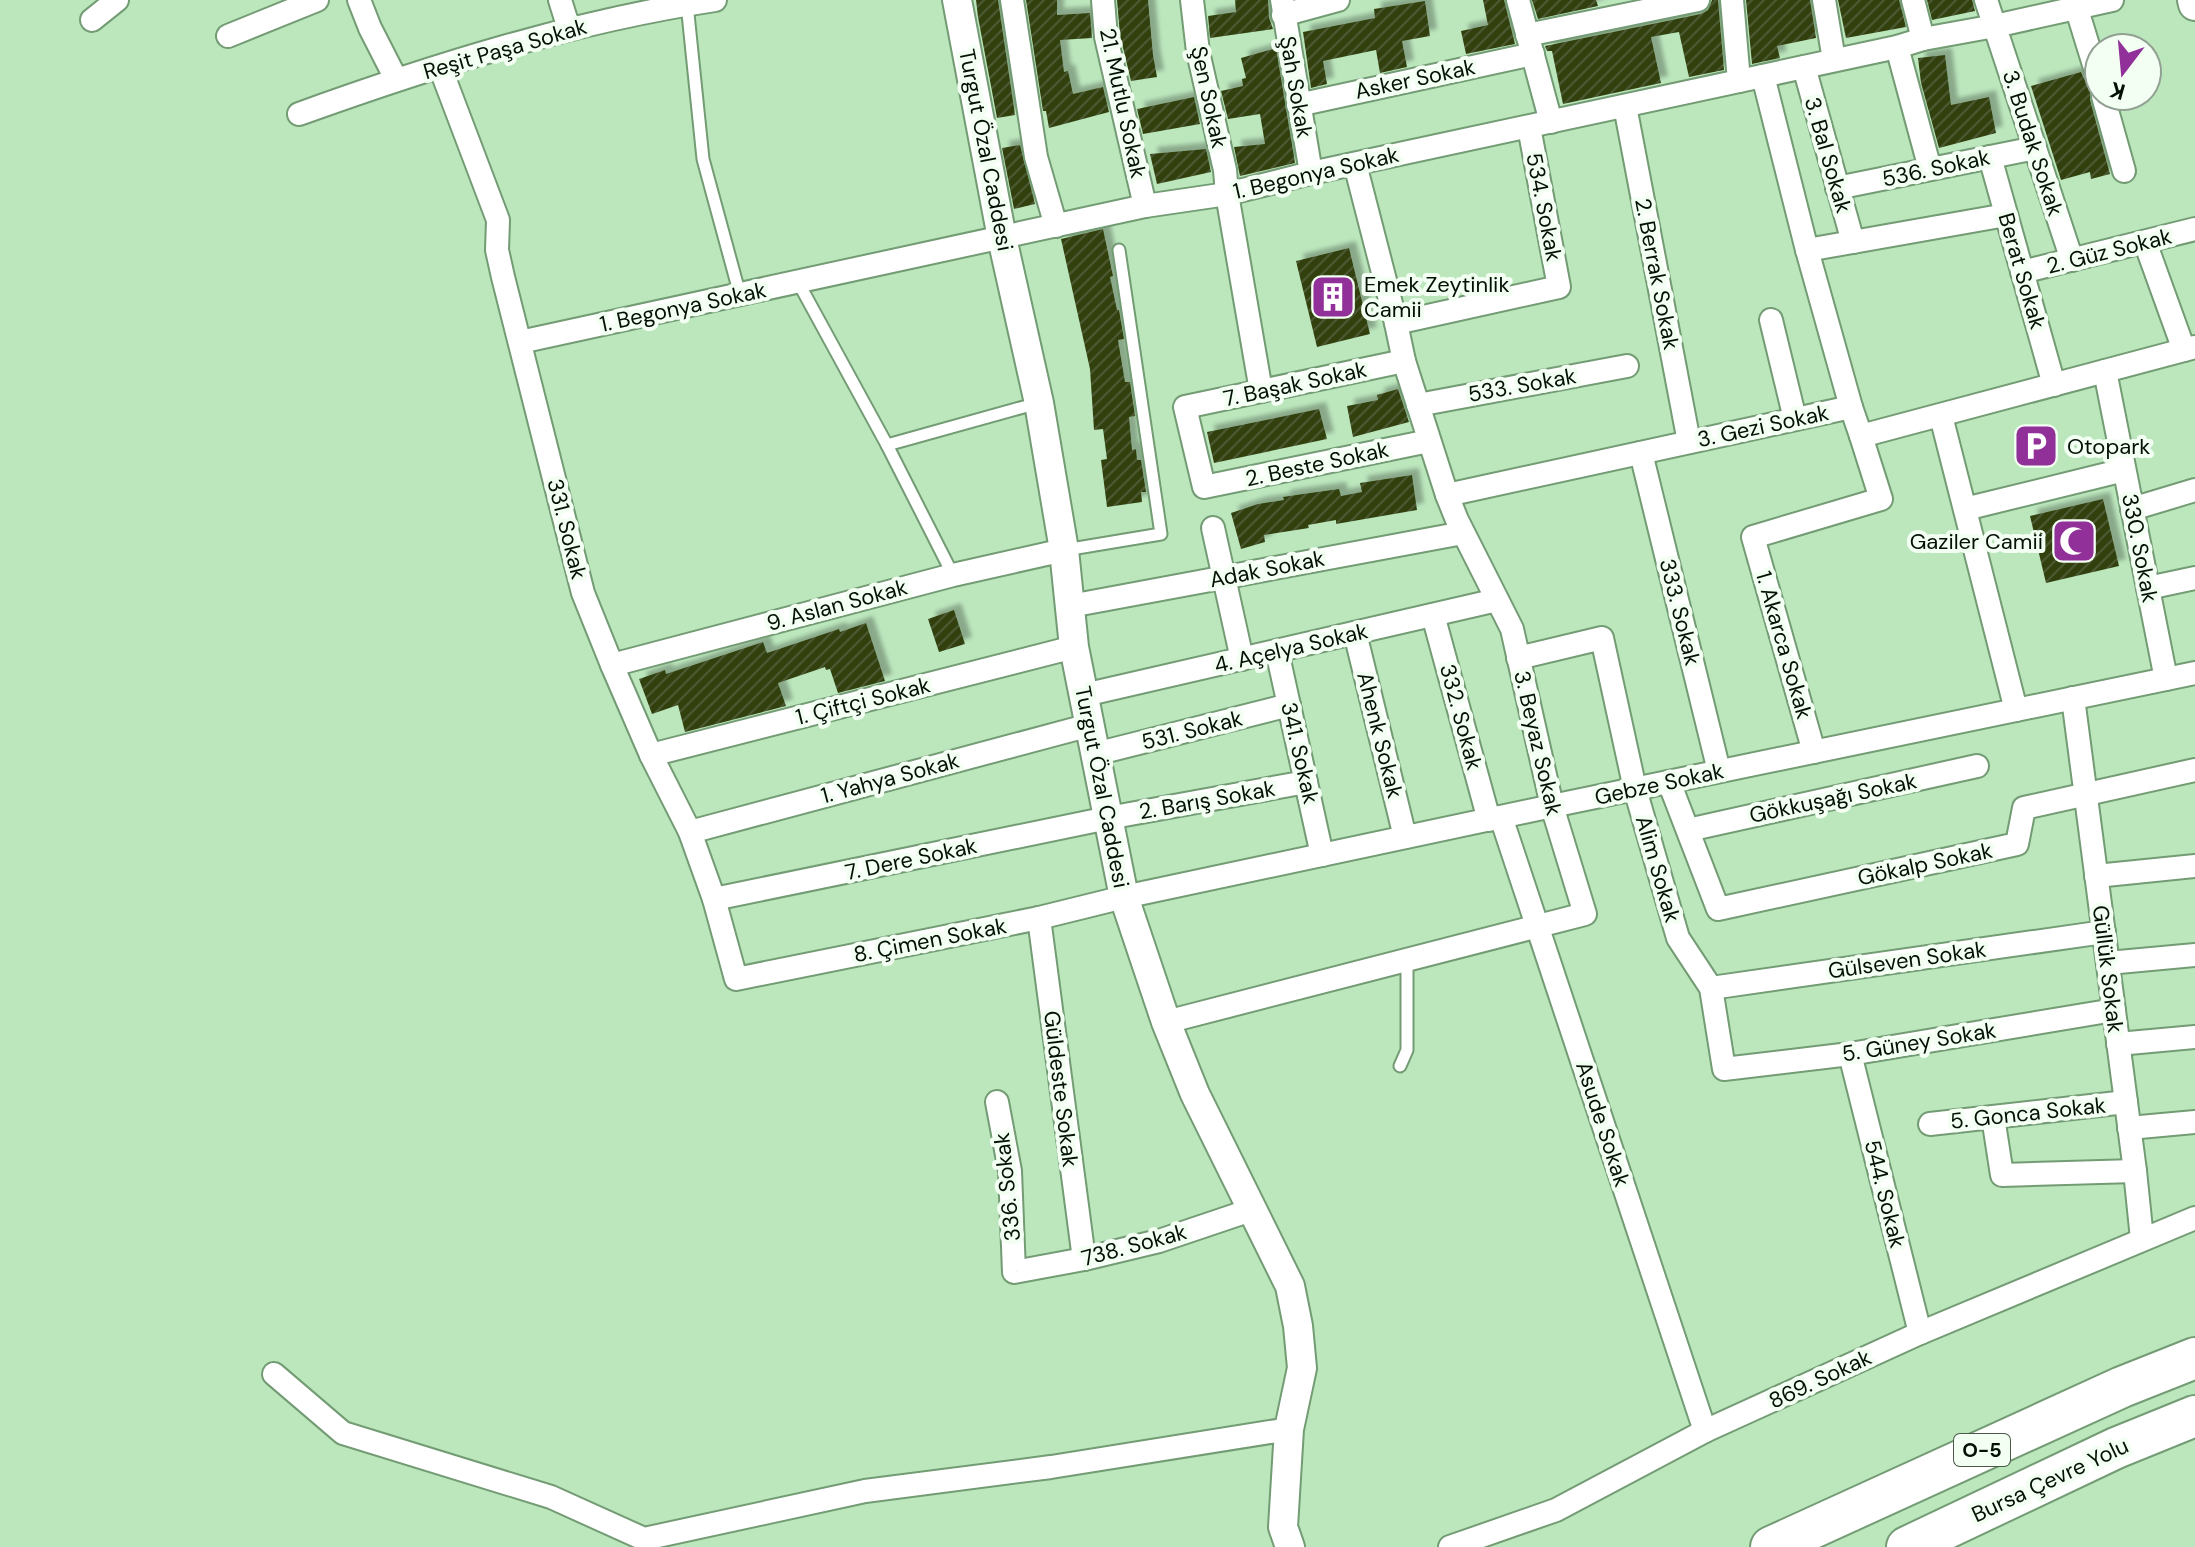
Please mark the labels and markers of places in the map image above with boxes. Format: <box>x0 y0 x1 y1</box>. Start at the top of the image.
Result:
place label: Emek Zeytinlik Camii <box>1364 270 1509 324</box>
building icon: Emek Zeytinlik Camii <box>1309 273 1357 321</box>
parking icon: Otopark <box>2012 422 2060 470</box>
place label: Otopark <box>2067 432 2150 461</box>
mosque icon: Gaziler Camii <box>2050 517 2098 565</box>
place label: Gaziler Camii <box>1910 527 2043 556</box>

